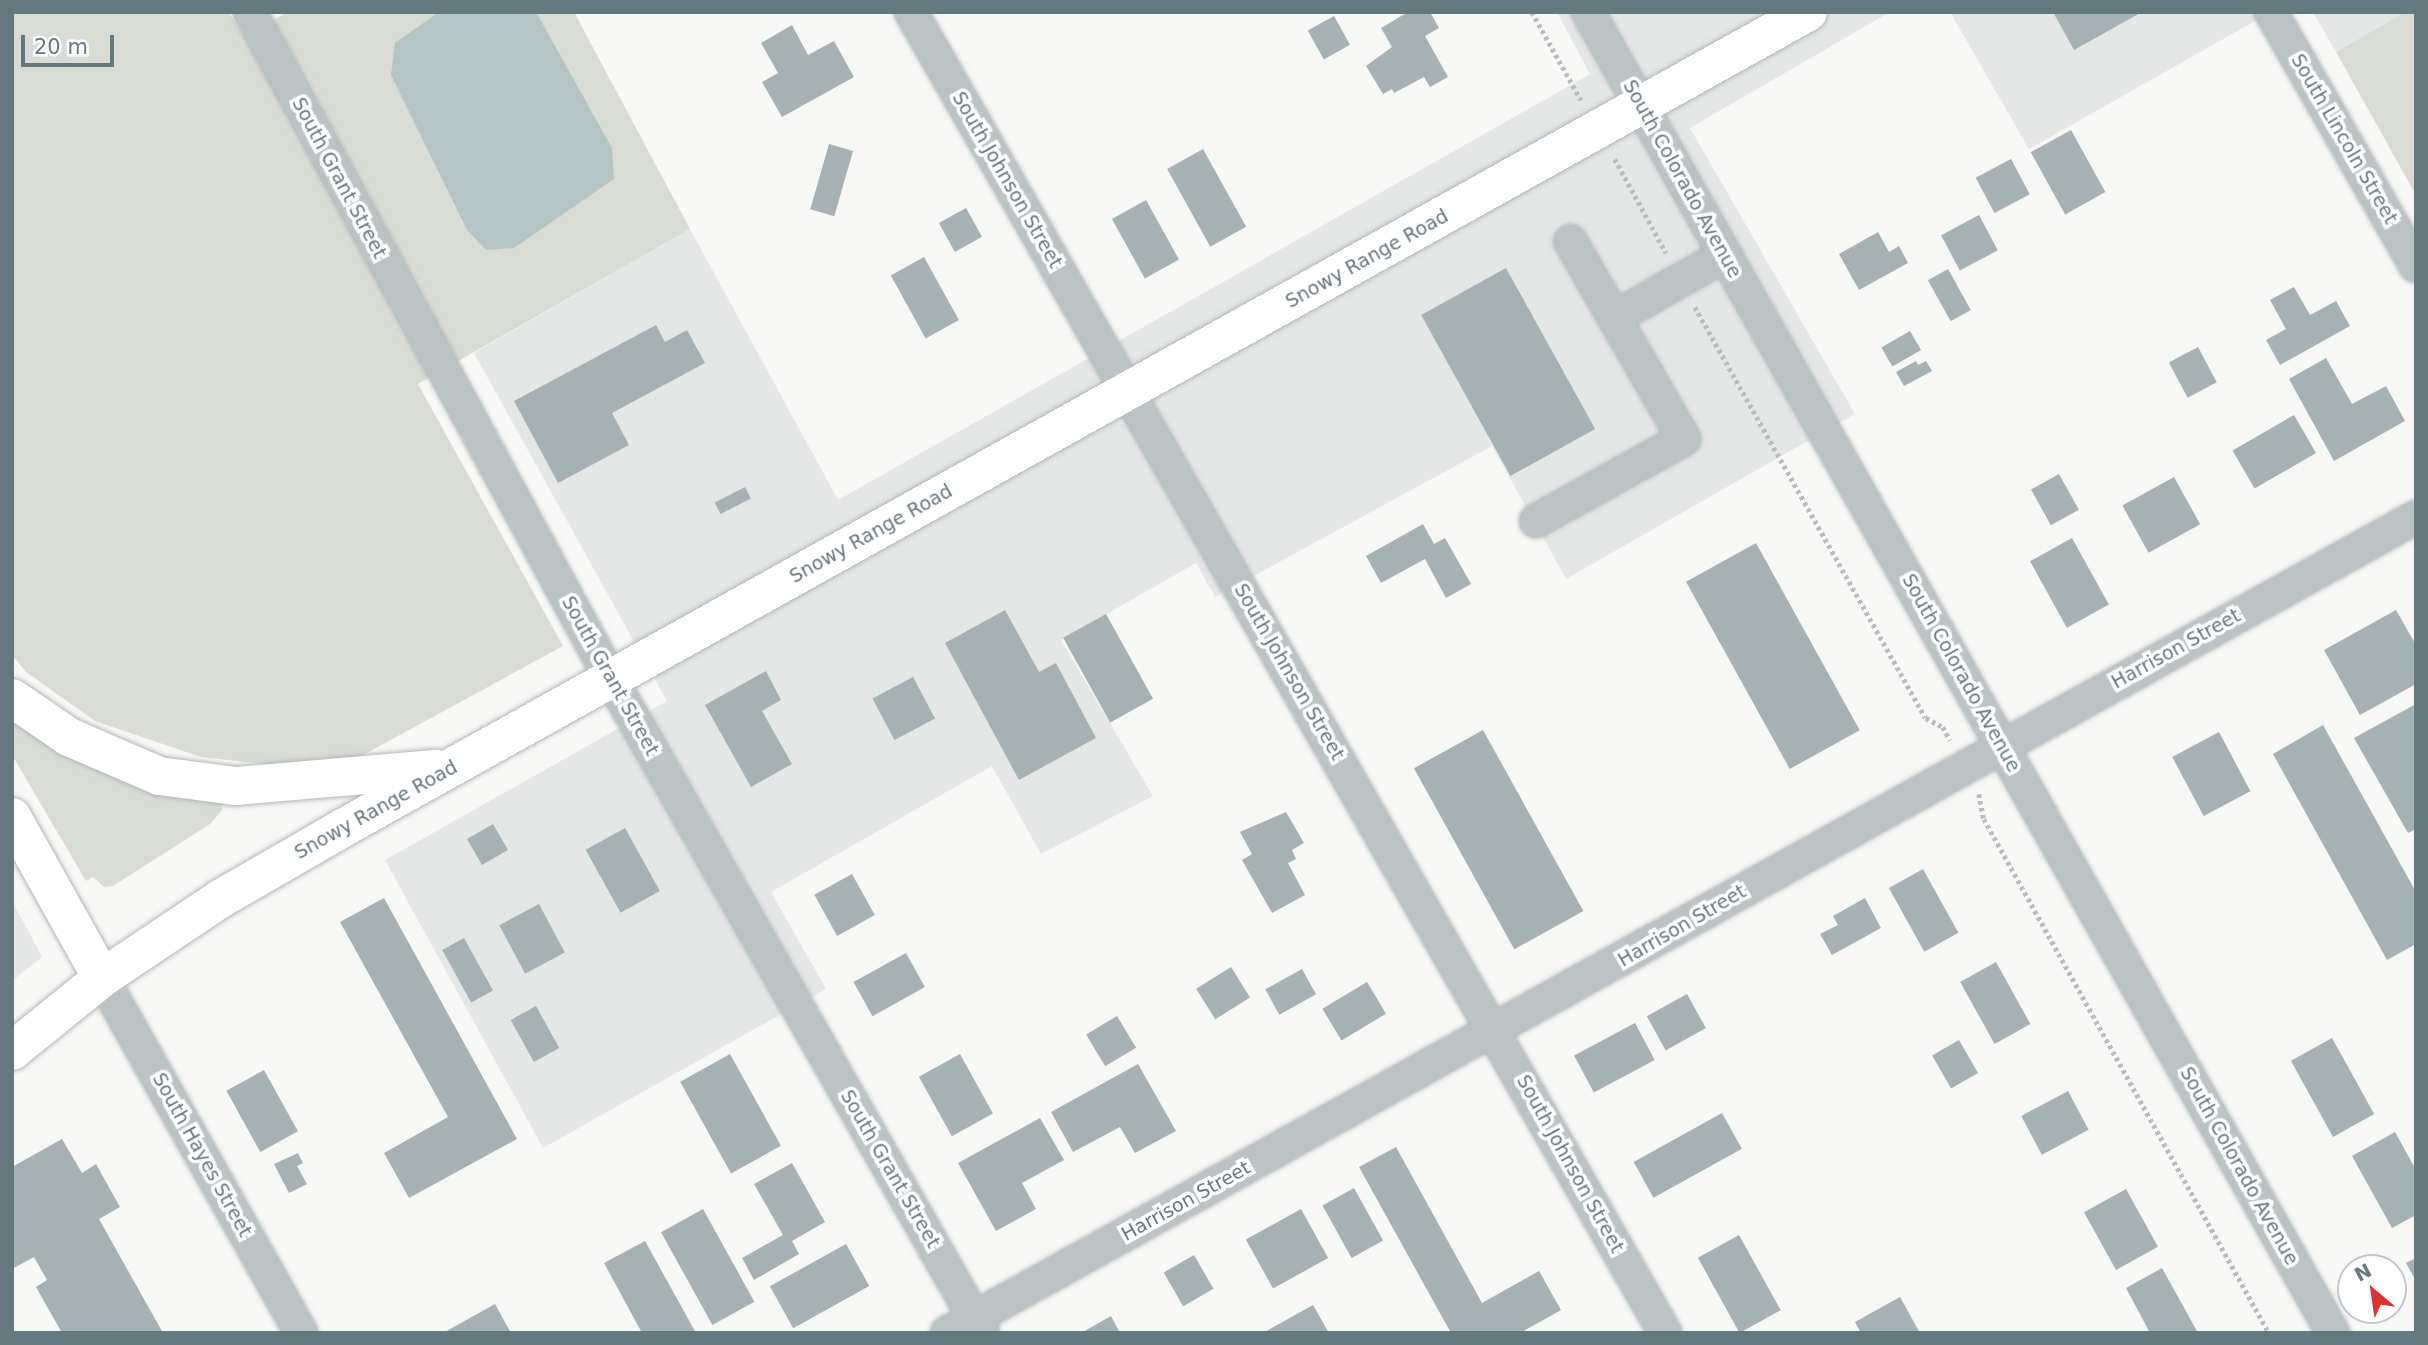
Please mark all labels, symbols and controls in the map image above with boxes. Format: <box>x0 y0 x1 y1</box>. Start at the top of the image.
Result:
scale bar <box>24 21 117 65</box>
text: 20 m <box>34 35 88 59</box>
street label: South Lincoln Street <box>2286 50 2402 228</box>
street label: South Colorado Avenue <box>1618 76 1746 282</box>
street label: South Johnson Street <box>947 88 1067 272</box>
street label: South Grant Street <box>287 94 391 262</box>
street label: Snowy Range Road <box>1282 205 1452 313</box>
street label: Snowy Range Road <box>786 480 956 588</box>
street label: South Colorado Avenue <box>1897 570 2025 776</box>
street label: South Johnson Street <box>1229 580 1349 764</box>
street label: South Grant Street <box>557 592 663 760</box>
street label: Harrison Street <box>2108 604 2244 694</box>
street label: Snowy Range Road <box>291 756 461 864</box>
street label: Harrison Street <box>1614 880 1750 972</box>
street label: South Colorado Avenue <box>2175 1063 2303 1269</box>
street label: South Hayes Street <box>147 1069 257 1241</box>
street label: South Johnson Street <box>1512 1071 1628 1257</box>
street label: South Grant Street <box>835 1086 945 1252</box>
street label: Harrison Street <box>1118 1156 1254 1246</box>
north arrow <box>2337 1254 2407 1324</box>
text: N <box>2350 1259 2375 1286</box>

